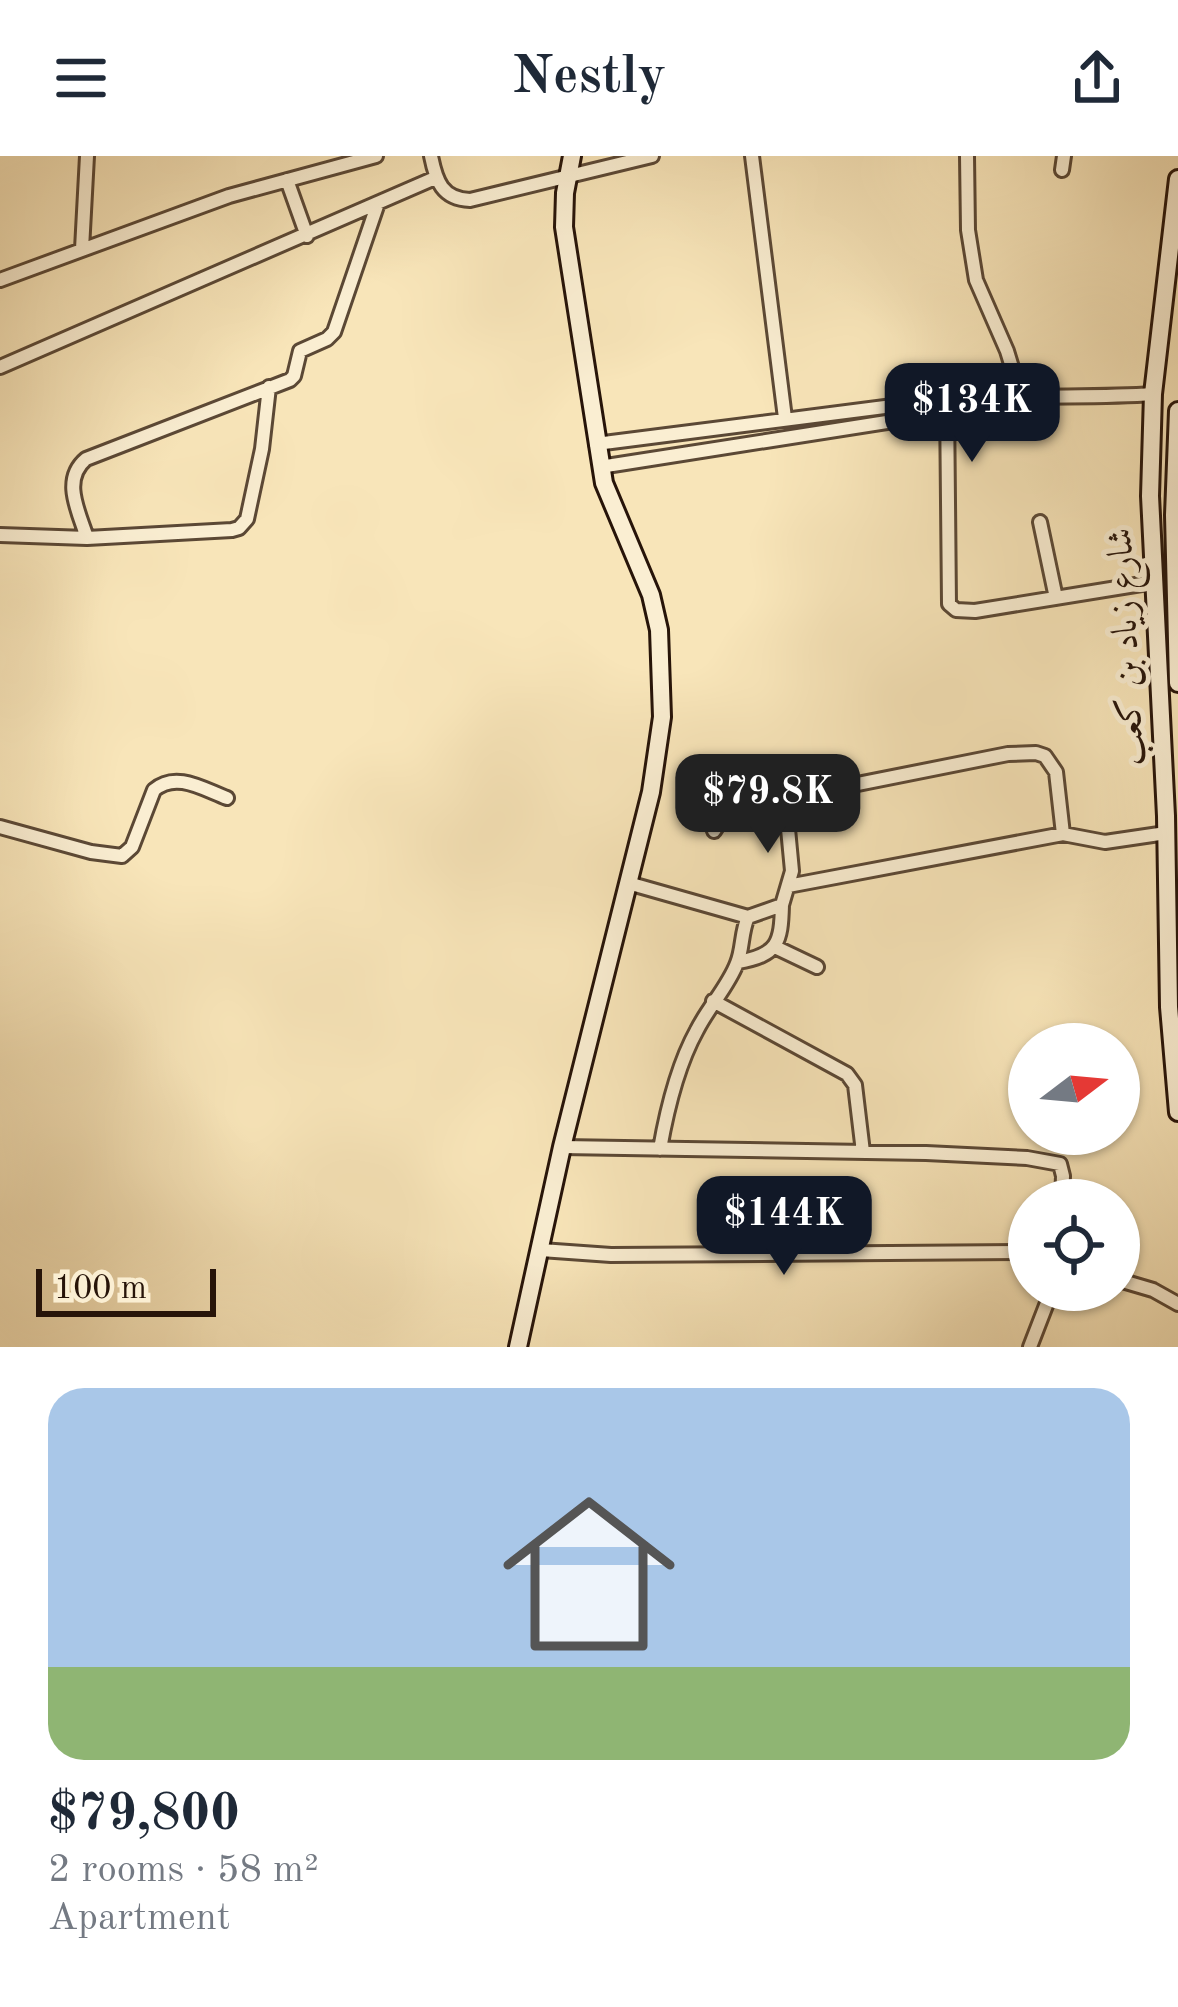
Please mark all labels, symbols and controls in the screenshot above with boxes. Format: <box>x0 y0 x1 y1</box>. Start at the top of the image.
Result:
icon: menu <box>48 45 114 111</box>
icon: share <box>1064 45 1130 111</box>
text: Nestly <box>512 51 666 105</box>
pin: $134K <box>888 363 1056 465</box>
text: $134K <box>912 382 1032 421</box>
street label: شارع زياد بن كعب <box>1103 526 1161 767</box>
pin: $79.8K <box>670 754 866 856</box>
text: $79.8K <box>702 773 834 812</box>
north arrow <box>1008 1023 1140 1155</box>
map controls <box>1008 1023 1140 1311</box>
pin: $144K <box>700 1176 868 1278</box>
button: locate <box>1008 1179 1140 1311</box>
text: $144K <box>724 1195 844 1234</box>
scale bar <box>36 1263 216 1316</box>
text: 100 m <box>54 1273 147 1306</box>
icon: home <box>481 1466 697 1682</box>
text: $79,800 <box>48 1790 240 1841</box>
text: 2 rooms · 58 m² <box>48 1851 319 1890</box>
text: Apartment <box>48 1899 231 1938</box>

